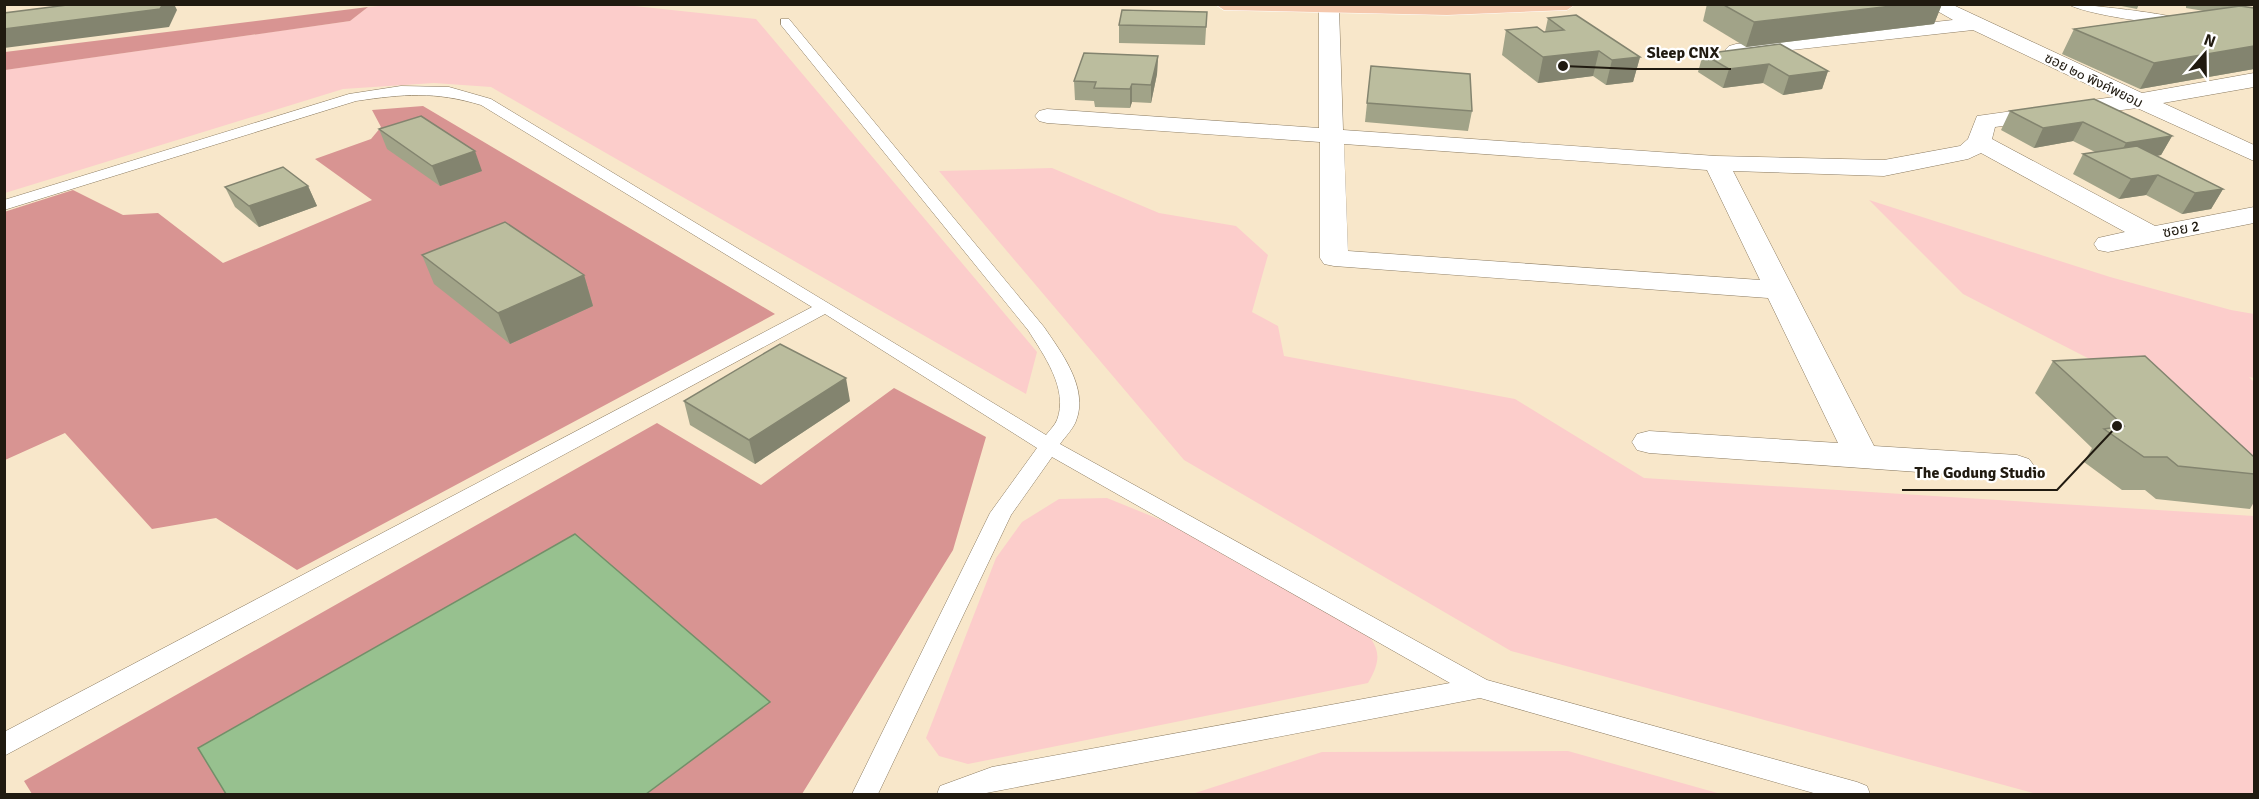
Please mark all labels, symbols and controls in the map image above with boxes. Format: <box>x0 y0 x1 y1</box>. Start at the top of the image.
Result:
north arrow <box>2175 24 2235 84</box>
text: N <box>2201 30 2218 52</box>
callout: Sleep CNX <box>1634 35 1731 69</box>
text: Sleep CNX <box>1647 43 1719 63</box>
street label: ซอย ๒๐ พิงค์พยอม <box>2042 49 2146 112</box>
street label: ซอย 2 <box>2161 217 2201 241</box>
callout: The Godung Studio <box>1902 456 2057 490</box>
text: The Godung Studio <box>1915 463 2045 483</box>

